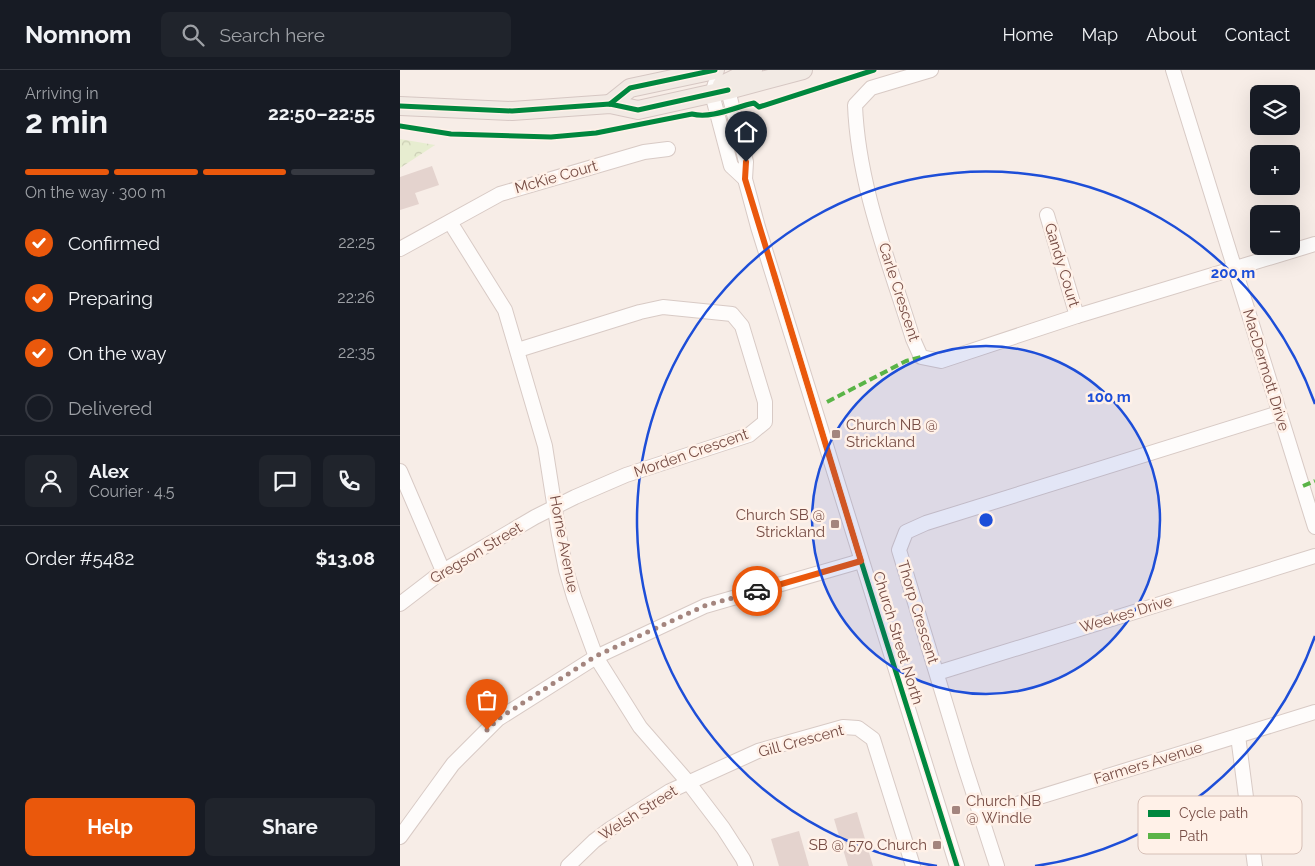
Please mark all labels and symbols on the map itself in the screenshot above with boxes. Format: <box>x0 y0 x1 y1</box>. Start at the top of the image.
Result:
pin <box>725 111 767 162</box>
street label: McKie Court <box>513 157 599 197</box>
street label: Gandy Court <box>1041 221 1083 309</box>
street label: Carle Crescent <box>875 240 923 344</box>
text: 200 m <box>1211 264 1255 282</box>
street label: MacDermott Drive <box>1239 307 1293 433</box>
text: 100 m <box>1087 388 1131 406</box>
place label: Church NB @ Strickland <box>846 416 938 451</box>
street label: Morden Crescent <box>631 425 751 481</box>
marker: Church NB @ Strickland <box>830 428 842 440</box>
street label: Horne Avenue <box>546 494 582 594</box>
place label: Church SB @ Strickland <box>736 506 825 541</box>
centre of rings <box>977 511 995 529</box>
street label: Gregson Street <box>427 518 525 588</box>
marker: Church SB @ Strickland <box>829 518 841 530</box>
street label: Thorp Crescent <box>894 558 942 666</box>
courier <box>732 566 782 616</box>
street label: Church Street North <box>869 569 927 707</box>
street label: Weekes Drive <box>1078 591 1174 637</box>
pin <box>466 679 508 730</box>
street label: Gill Crescent <box>756 721 846 761</box>
street label: Farmers Avenue <box>1092 738 1205 788</box>
street label: Welsh Street <box>595 782 681 844</box>
place label: Church NB @ Windle <box>966 792 1041 827</box>
legend <box>1138 796 1302 854</box>
marker: Church NB @ Windle <box>950 804 962 816</box>
text: Cycle path <box>1179 805 1248 821</box>
text: Path <box>1179 828 1208 844</box>
place label: SB @ 570 Church <box>809 836 927 854</box>
marker: SB @ 570 Church <box>931 839 943 851</box>

